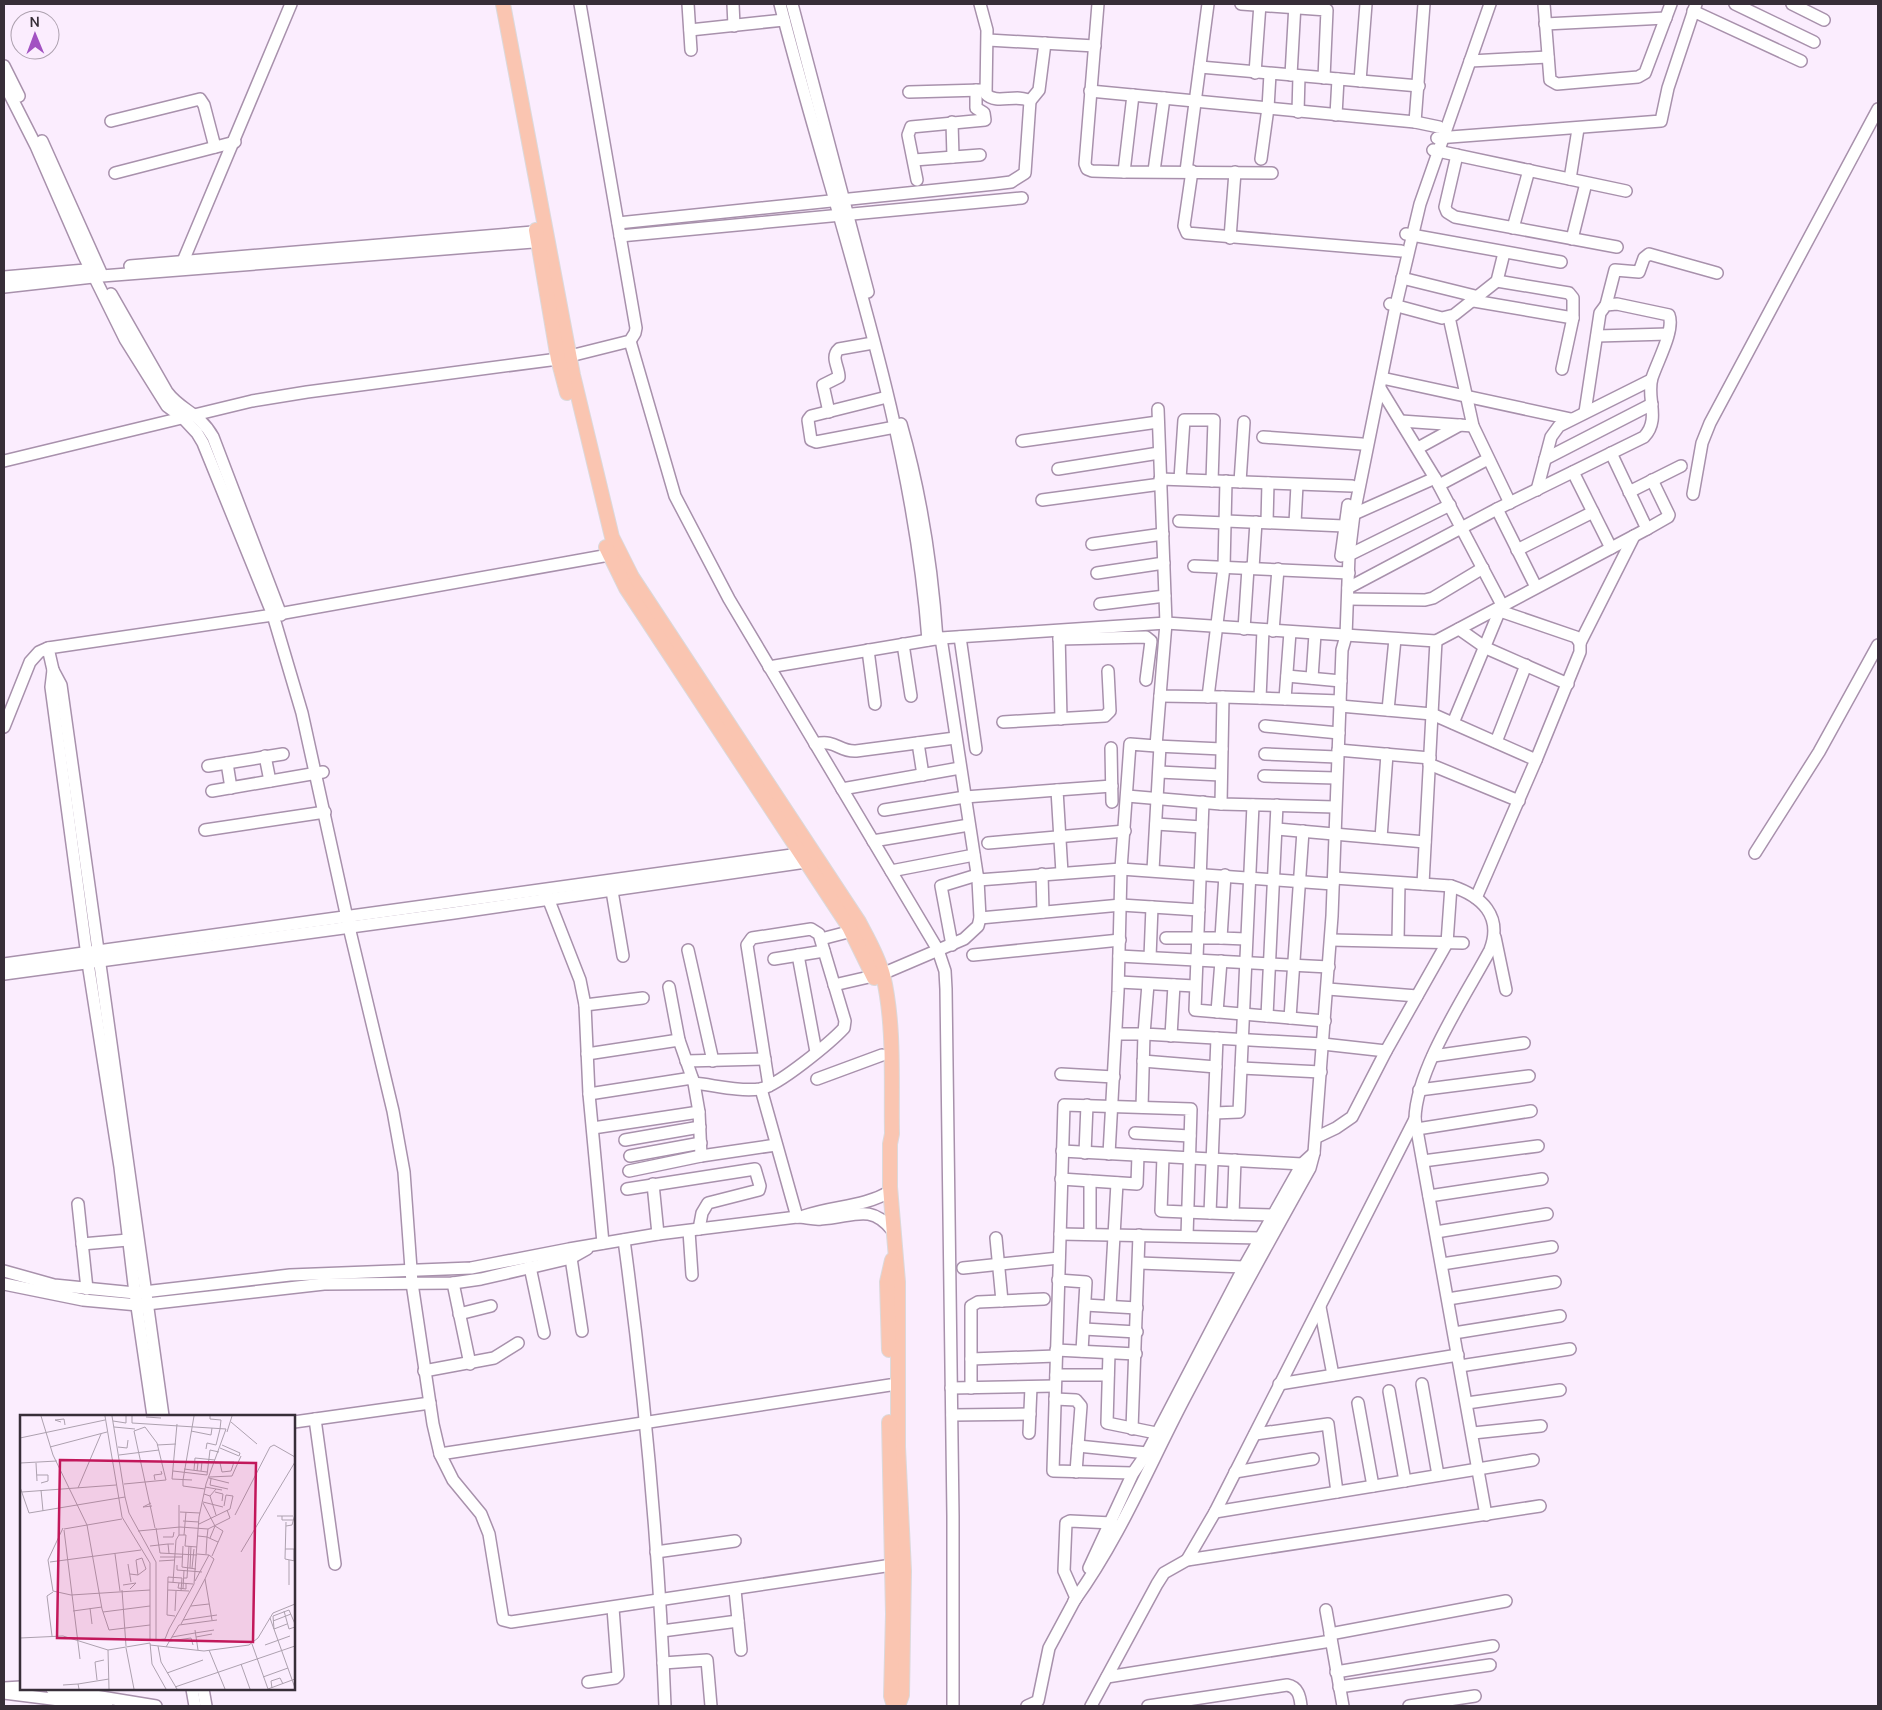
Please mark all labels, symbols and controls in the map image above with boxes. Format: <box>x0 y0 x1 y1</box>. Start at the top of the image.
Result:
north arrow <box>10 10 60 60</box>
text: N <box>30 12 40 31</box>
inset map <box>20 1415 295 1690</box>

